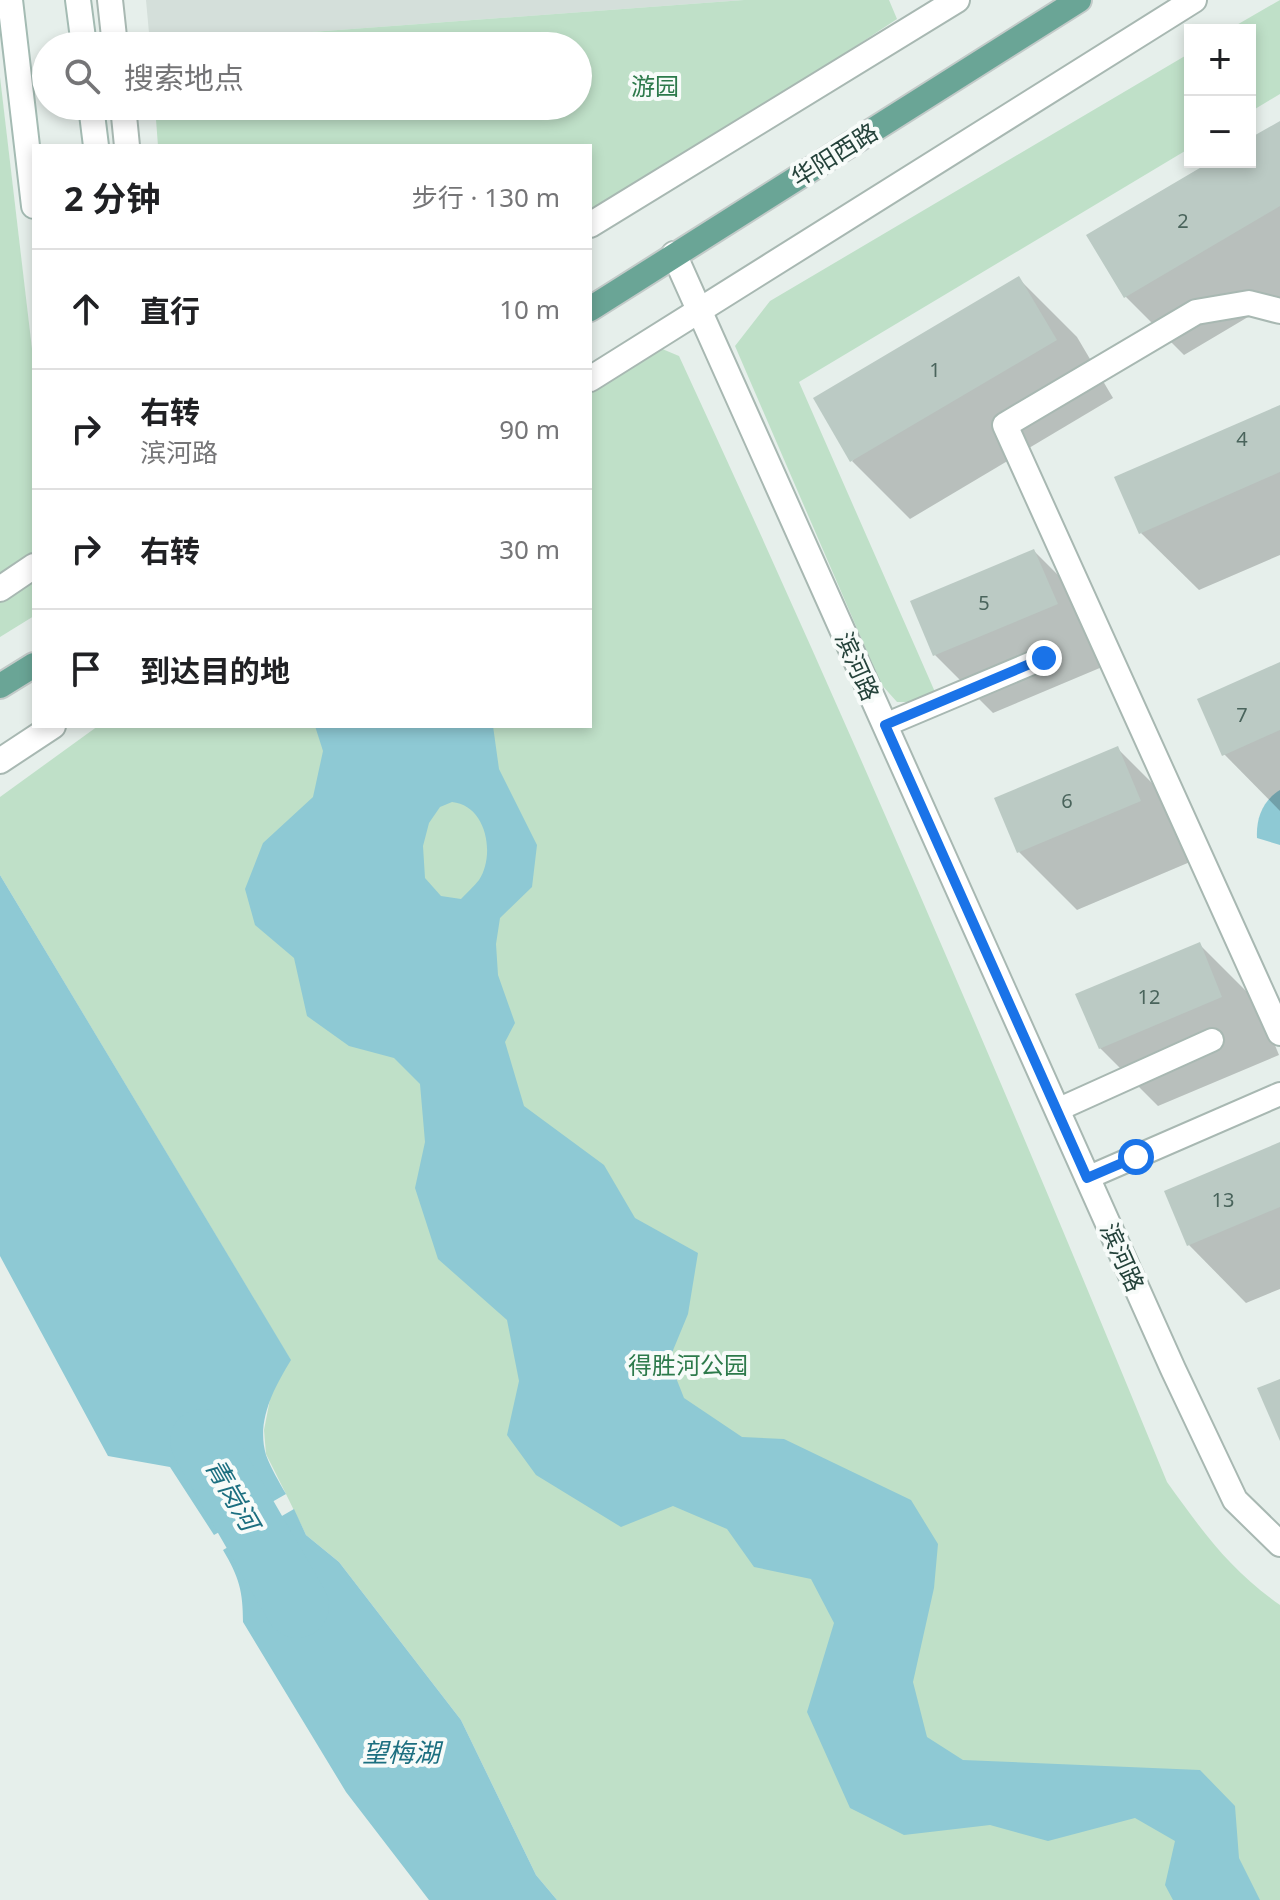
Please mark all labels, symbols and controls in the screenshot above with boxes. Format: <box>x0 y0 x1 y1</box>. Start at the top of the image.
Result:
map controls <box>1184 24 1256 168</box>
button: + <box>1184 24 1256 96</box>
search box <box>32 32 592 120</box>
icon: search <box>60 54 104 98</box>
text: 搜索地点 <box>124 57 244 98</box>
park label: 游园 <box>631 69 679 102</box>
button: − <box>1184 96 1256 168</box>
street label: 华阳西路 <box>785 115 883 193</box>
text: 2 分钟 <box>64 175 160 221</box>
text: 步行 · 130 m <box>412 179 560 215</box>
house number: 2 <box>1177 207 1189 234</box>
icon: ahead <box>64 287 108 331</box>
text: 直行 <box>140 290 200 331</box>
text: 10 m <box>499 291 560 327</box>
house number: 1 <box>929 356 941 383</box>
text: 右转 <box>140 391 200 432</box>
icon: right <box>64 407 108 451</box>
text: 90 m <box>499 411 560 447</box>
house number: 4 <box>1236 425 1248 452</box>
text: 滨河路 <box>140 434 218 470</box>
icon: right <box>64 527 108 571</box>
text: 右转 <box>140 530 200 571</box>
text: 30 m <box>499 531 560 567</box>
house number: 5 <box>978 589 990 616</box>
street label: 滨河路 <box>828 626 888 706</box>
route end <box>1026 640 1062 676</box>
icon: arrive <box>64 647 108 691</box>
text: 到达目的地 <box>140 650 290 691</box>
house number: 7 <box>1236 701 1248 728</box>
house number: 6 <box>1061 787 1073 814</box>
house number: 12 <box>1138 983 1160 1010</box>
route start <box>1118 1139 1154 1175</box>
house number: 13 <box>1212 1186 1234 1213</box>
street label: 滨河路 <box>1093 1217 1153 1297</box>
park label: 得胜河公园 <box>628 1348 748 1381</box>
water label: 青岗河 <box>198 1451 271 1541</box>
water label: 望梅湖 <box>362 1734 444 1770</box>

